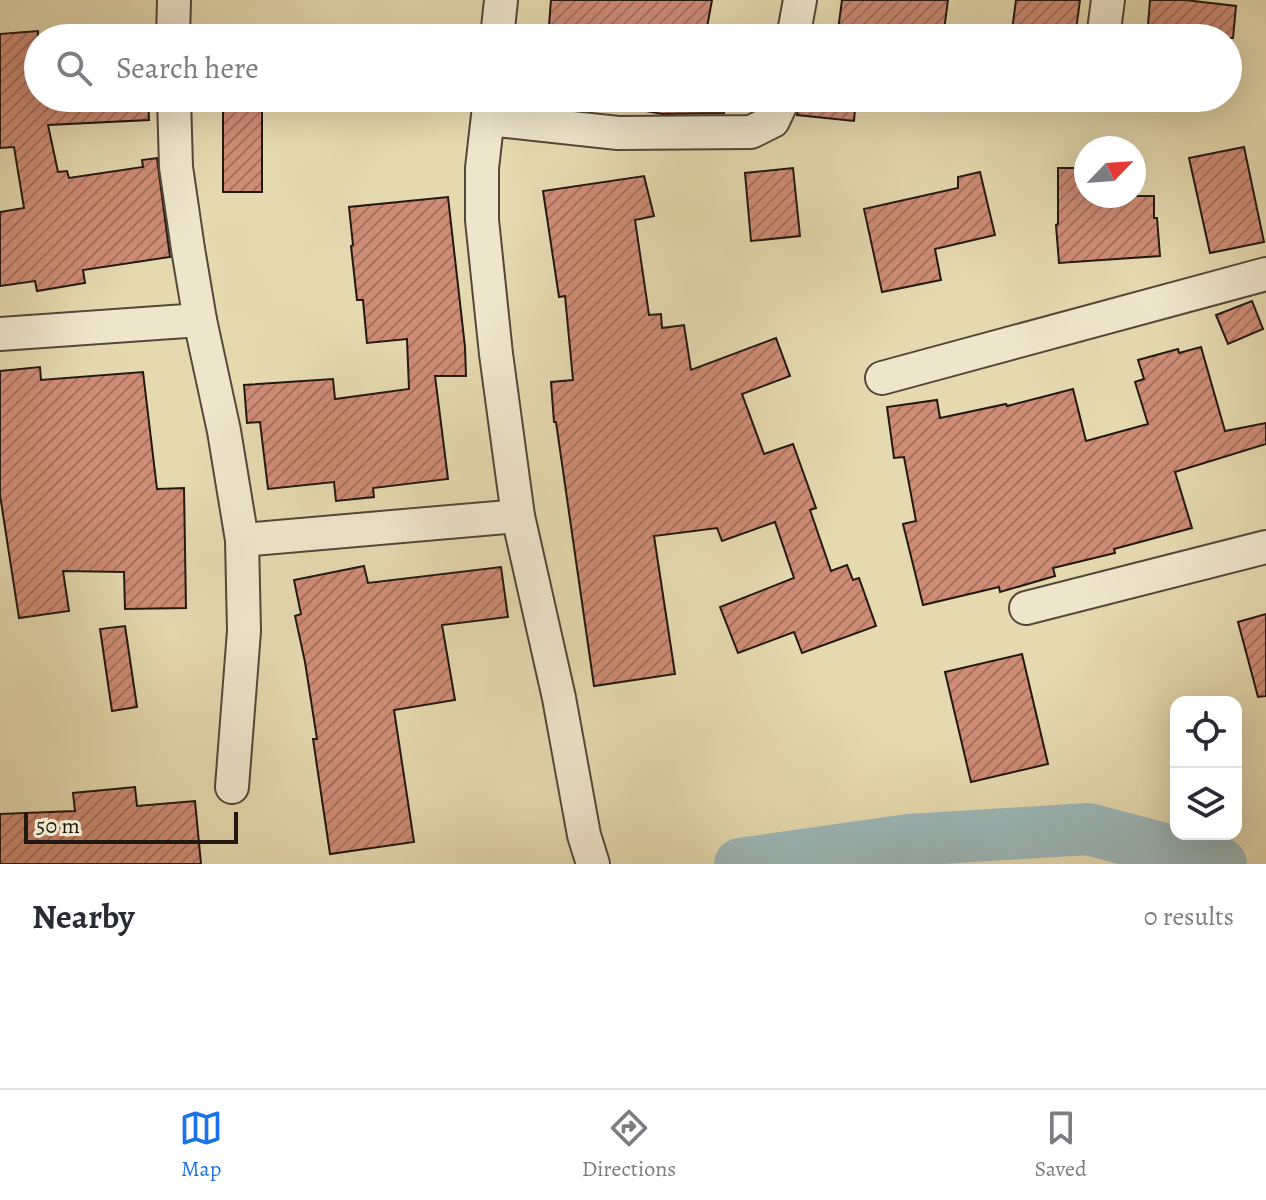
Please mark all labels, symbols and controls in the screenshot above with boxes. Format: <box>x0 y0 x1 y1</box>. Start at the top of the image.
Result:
search box <box>24 24 1242 112</box>
icon: search <box>52 46 96 90</box>
text: Search here <box>116 48 259 88</box>
north arrow <box>1074 136 1146 208</box>
map controls <box>1170 696 1242 840</box>
button: locate <box>1170 696 1242 768</box>
button: layers <box>1170 768 1242 840</box>
scale bar <box>24 808 238 844</box>
text: 50 m <box>36 811 80 841</box>
text: Nearby <box>32 893 135 940</box>
text: 0 results <box>1144 899 1234 934</box>
tab: Map <box>179 1106 223 1184</box>
tab: Directions <box>582 1106 676 1184</box>
tab: Saved <box>1035 1106 1087 1184</box>

